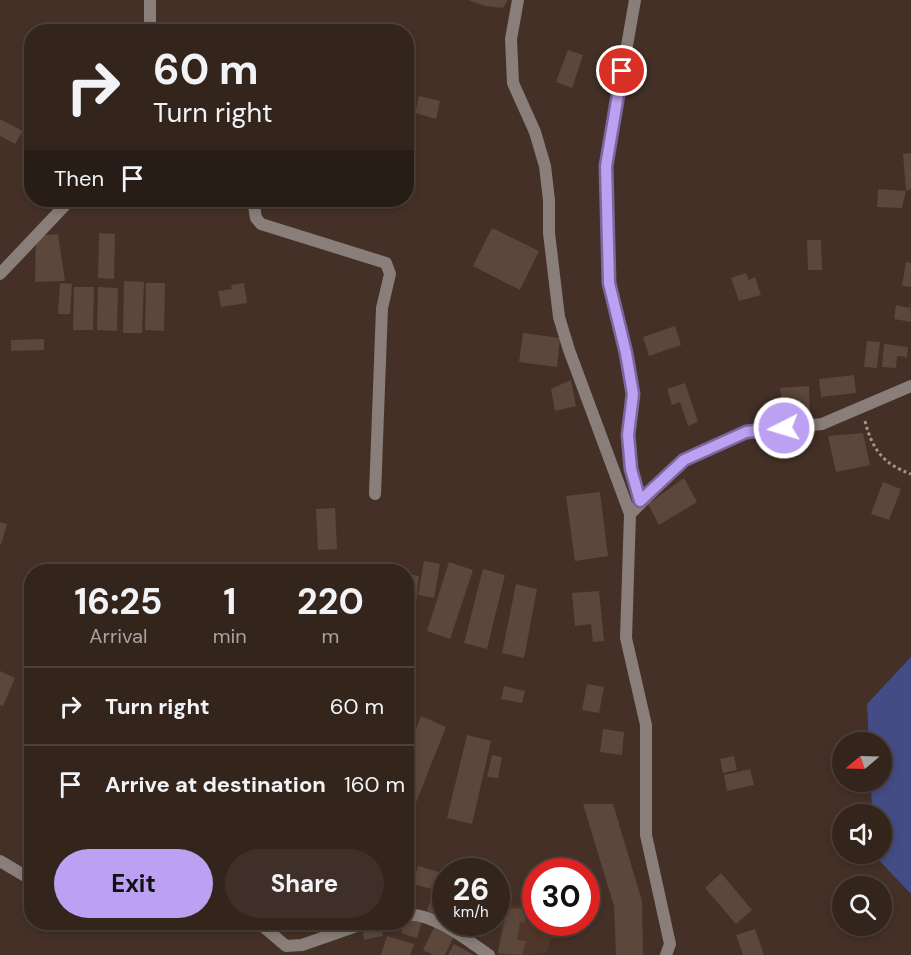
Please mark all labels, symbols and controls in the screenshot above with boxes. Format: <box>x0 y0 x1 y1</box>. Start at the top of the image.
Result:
text: 60 m <box>153 42 259 97</box>
pin <box>596 45 647 96</box>
icon: right <box>54 48 132 126</box>
icon: arrive <box>605 54 638 87</box>
text: Turn right <box>153 95 273 130</box>
icon: arrive <box>116 162 149 195</box>
text: Then <box>54 164 104 193</box>
position arrow <box>752 396 816 460</box>
text: 16:25 <box>74 578 162 625</box>
text: 1 <box>223 578 236 625</box>
text: 220 <box>297 578 364 625</box>
text: Arrival <box>89 623 147 649</box>
text: min <box>213 623 247 649</box>
text: m <box>321 623 339 649</box>
icon: right <box>54 690 87 723</box>
text: Turn right <box>105 692 210 721</box>
text: 60 m <box>330 692 384 721</box>
north arrow <box>832 732 892 792</box>
map controls <box>832 732 892 936</box>
icon: arrive <box>54 768 87 801</box>
text: Arrive at destination <box>105 770 326 799</box>
text: 160 m <box>344 770 405 799</box>
button: sound <box>832 804 892 864</box>
button: Exit <box>54 849 213 918</box>
button: Share <box>225 849 384 918</box>
speed limit sign: 30 <box>522 858 600 936</box>
text: 26 <box>453 870 489 909</box>
button: search <box>832 876 892 936</box>
text: km/h <box>453 902 489 922</box>

